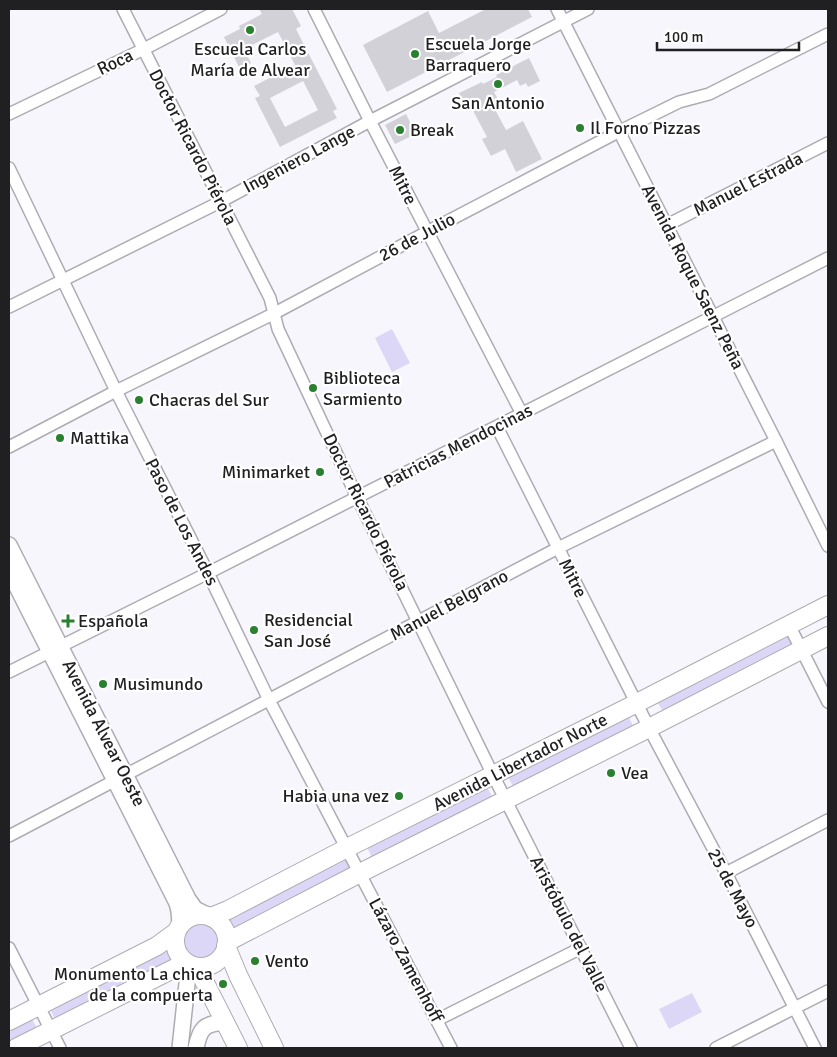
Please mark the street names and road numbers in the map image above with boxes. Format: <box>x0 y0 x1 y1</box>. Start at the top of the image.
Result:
street label: Roca <box>93 44 137 80</box>
street label: Doctor Ricardo Piérola <box>144 65 242 229</box>
street label: Ingeniero Lange <box>239 120 359 198</box>
street label: Manuel Estrada <box>689 147 807 221</box>
street label: Mitre <box>384 162 422 208</box>
street label: Avenida Roque Saenz Peña <box>637 181 749 373</box>
street label: 26 de Julio <box>375 208 459 266</box>
street label: Patricias Mendocinas <box>380 399 536 493</box>
street label: Doctor Ricardo Piérola <box>318 430 414 594</box>
street label: Paso de Los Andes <box>140 455 224 589</box>
street label: Mitre <box>554 555 592 601</box>
street label: Manuel Belgrano <box>386 565 512 645</box>
street label: Avenida Alvear Oeste <box>58 656 150 810</box>
street label: Avenida Libertador Norte <box>429 708 611 816</box>
street label: 25 de Mayo <box>703 844 763 932</box>
street label: Aristóbulo del Valle <box>525 852 613 996</box>
street label: Lázaro Zamenhoff <box>364 894 449 1027</box>

